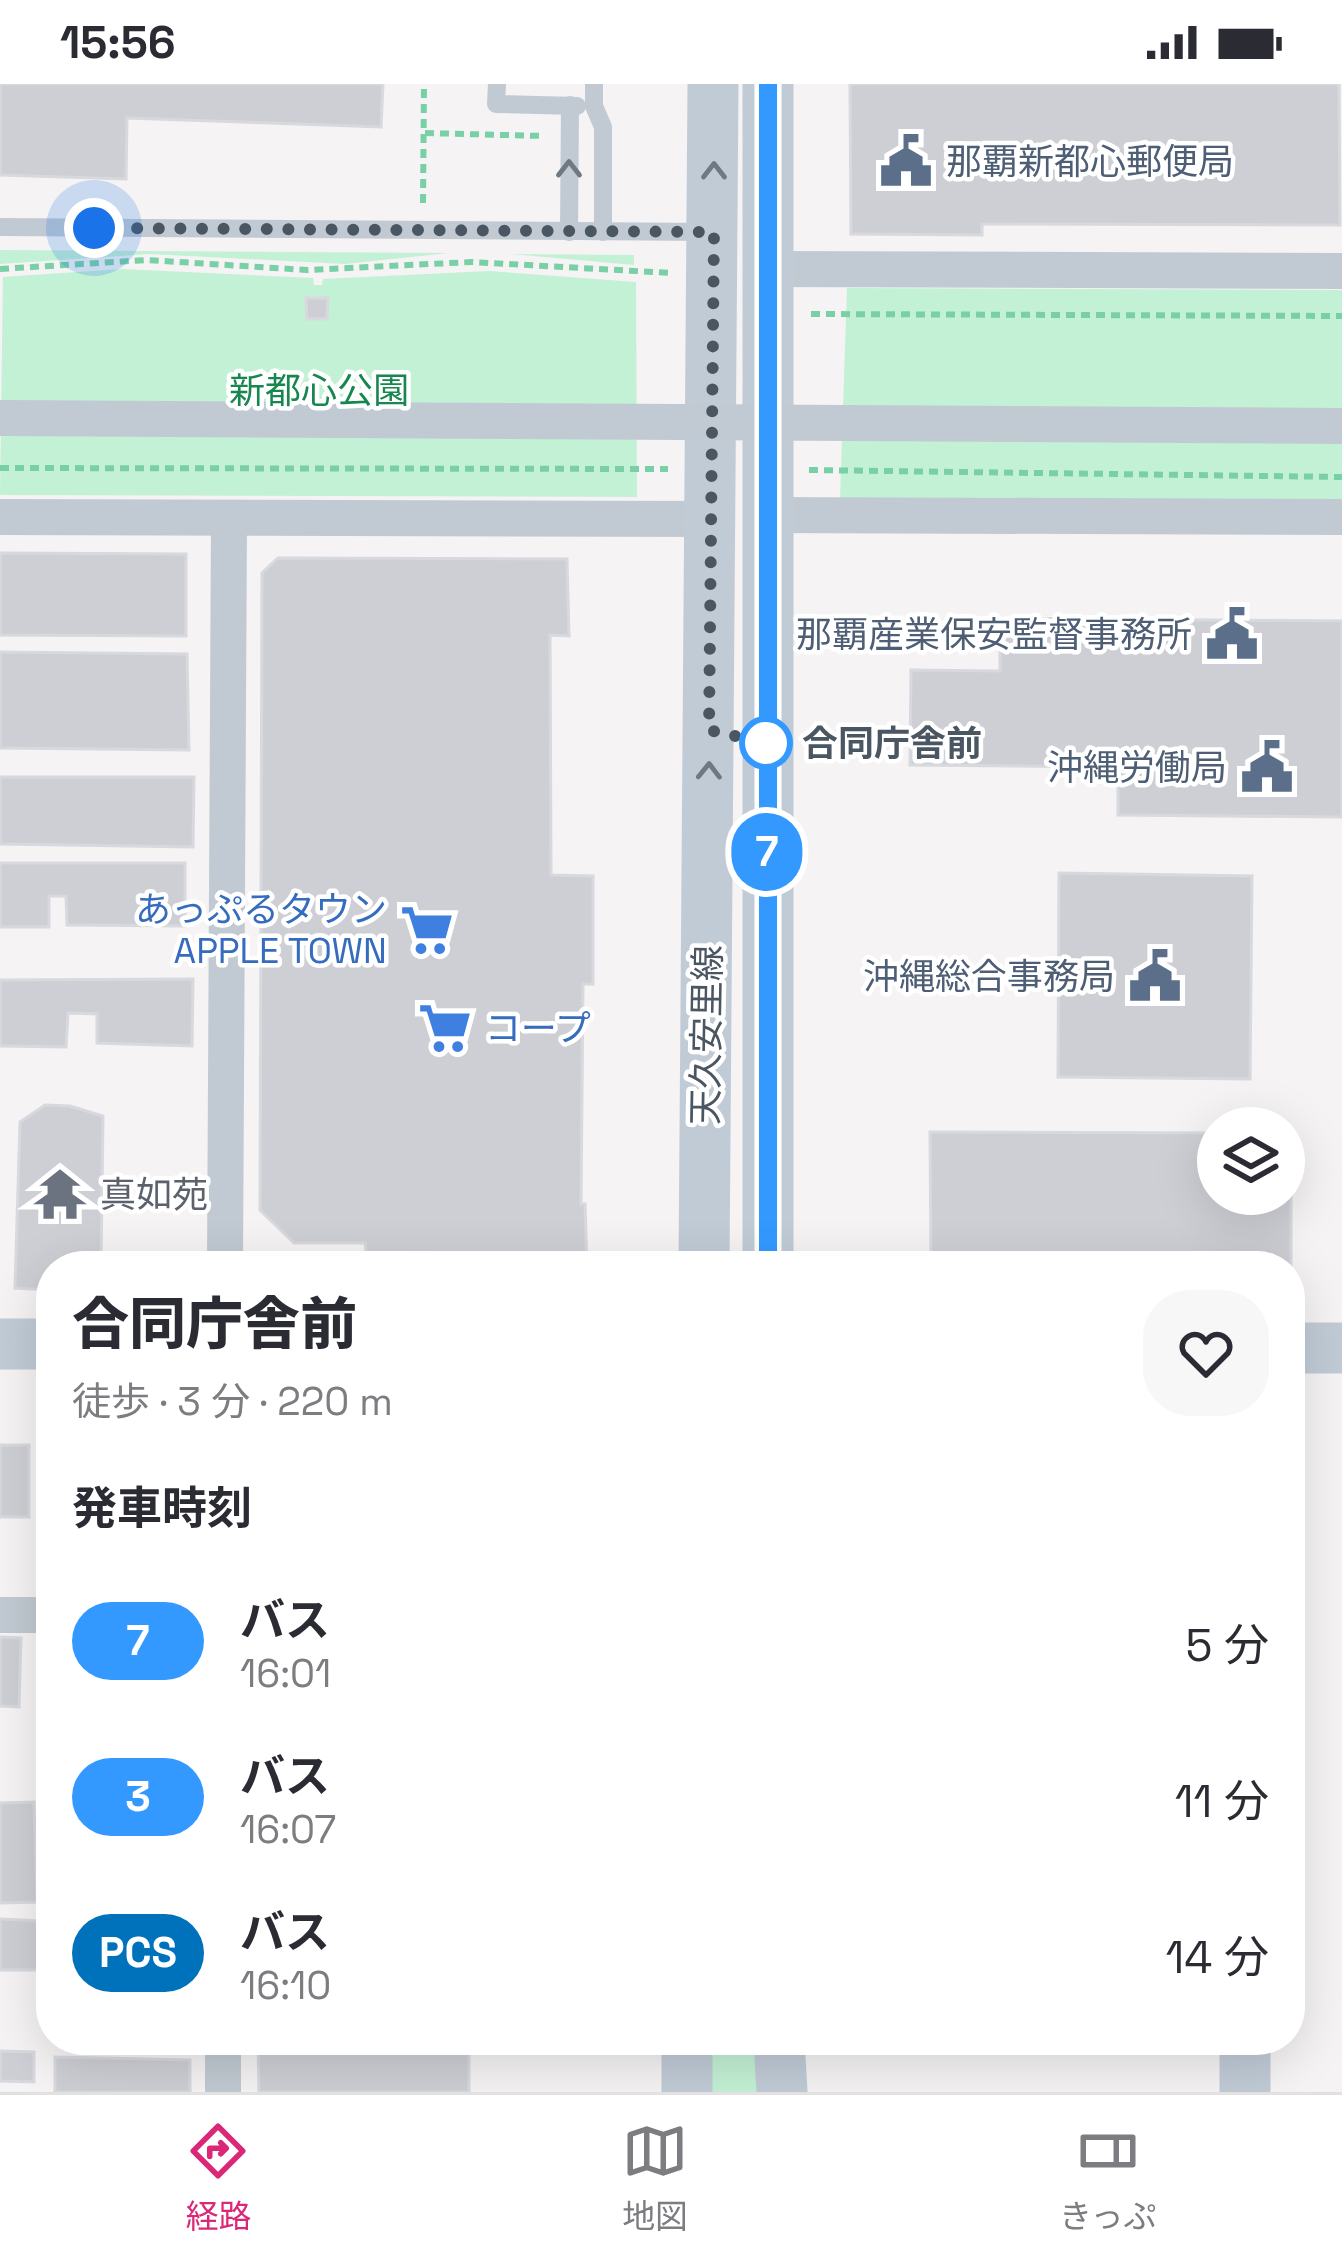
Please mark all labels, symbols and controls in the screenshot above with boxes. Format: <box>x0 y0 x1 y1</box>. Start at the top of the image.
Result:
text: 15:56 <box>60 14 176 71</box>
public building icon: 那覇新都心郵便局 <box>877 132 935 190</box>
place label: 那覇新都心郵便局 <box>946 139 1234 185</box>
one-way arrow <box>556 159 582 178</box>
one-way arrow <box>701 161 727 179</box>
your location <box>64 198 124 258</box>
park label: 新都心公園 <box>229 368 409 414</box>
public building icon: 那覇産業保安監督事務所 <box>1203 605 1261 663</box>
place label: 那覇産業保安監督事務所 <box>796 612 1192 658</box>
marker: 合同庁舎前 <box>741 718 791 768</box>
place label: 合同庁舎前 <box>802 721 982 767</box>
public building icon: 沖縄労働局 <box>1238 738 1296 796</box>
place label: 沖縄労働局 <box>1047 745 1227 791</box>
one-way arrow <box>696 761 722 779</box>
line badge: 7 <box>728 813 806 891</box>
text: 7 <box>755 825 779 878</box>
place label: あっぷるタウン APPLE TOWN <box>135 887 387 974</box>
supermarket icon: あっぷるタウン APPLE TOWN <box>398 901 456 959</box>
street label: 天久安里線 <box>682 945 732 1125</box>
public building icon: 沖縄総合事務局 <box>1126 947 1184 1005</box>
place label: 沖縄総合事務局 <box>863 954 1115 1000</box>
supermarket icon: コープ <box>416 999 474 1057</box>
place label: コープ <box>485 1006 591 1052</box>
map controls <box>1197 1107 1305 1215</box>
button: layers <box>1197 1107 1305 1215</box>
temple icon: 真如苑 <box>31 1165 89 1223</box>
place label: 真如苑 <box>100 1172 208 1218</box>
text: 合同庁舎前 <box>72 1288 357 1361</box>
button: heart <box>1143 1290 1269 1416</box>
text: 徒歩 · 3 分 · 220 m <box>72 1377 393 1426</box>
text: 発車時刻 <box>72 1480 252 1537</box>
text: バス <box>240 1592 330 1649</box>
text: 7 <box>126 1614 150 1667</box>
text: 5 分 <box>1185 1617 1269 1674</box>
text: 16:01 <box>240 1649 331 1698</box>
text: バス <box>240 1748 330 1805</box>
text: 3 <box>125 1770 151 1823</box>
text: 11 分 <box>1175 1773 1269 1830</box>
text: 16:07 <box>240 1805 336 1854</box>
text: バス <box>240 1904 330 1961</box>
text: PCS <box>99 1926 177 1979</box>
text: 14 分 <box>1165 1929 1269 1986</box>
text: 16:10 <box>240 1961 331 2010</box>
tab: 経路 <box>185 2118 251 2238</box>
tab: 地図 <box>622 2118 688 2238</box>
tab: きっぷ <box>1059 2118 1157 2238</box>

